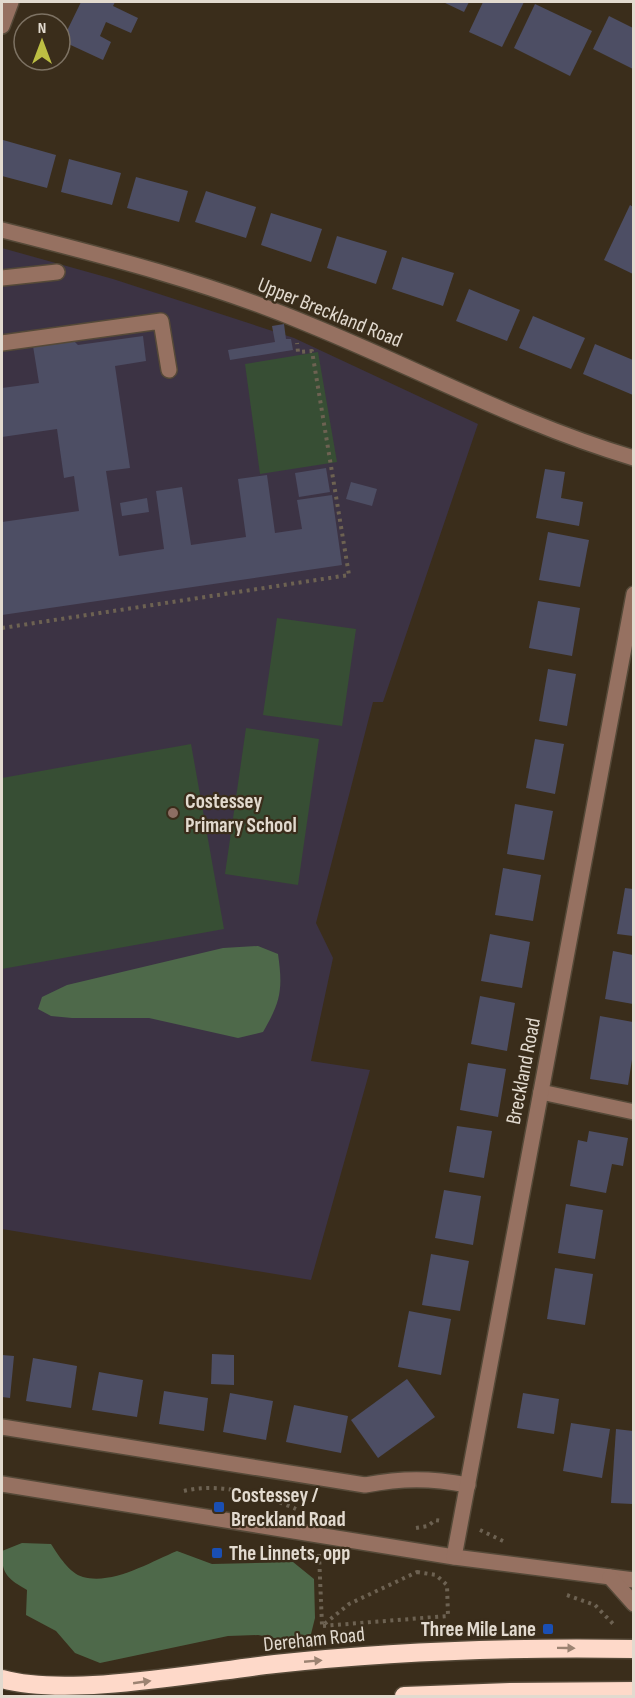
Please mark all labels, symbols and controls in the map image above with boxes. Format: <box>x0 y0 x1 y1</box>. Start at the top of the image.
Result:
north arrow <box>12 12 72 72</box>
text: N <box>38 19 46 38</box>
street label: Upper Breckland Road <box>254 272 406 353</box>
place label: Costessey Primary School <box>185 789 297 838</box>
marker: Costessey Primary School <box>166 806 180 820</box>
street label: Breckland Road <box>501 1016 546 1126</box>
place label: Costessey / Breckland Road <box>231 1483 346 1532</box>
marker: Costessey / Breckland Road <box>212 1500 226 1514</box>
place label: The Linnets, opp <box>229 1541 350 1566</box>
marker: The Linnets, opp <box>210 1546 224 1560</box>
place label: Three Mile Lane <box>421 1617 536 1642</box>
street label: Dereham Road <box>262 1622 366 1657</box>
marker: Three Mile Lane <box>541 1622 555 1636</box>
one-way arrow <box>557 1643 576 1653</box>
one-way arrow <box>304 1656 323 1666</box>
one-way arrow <box>133 1678 152 1687</box>

